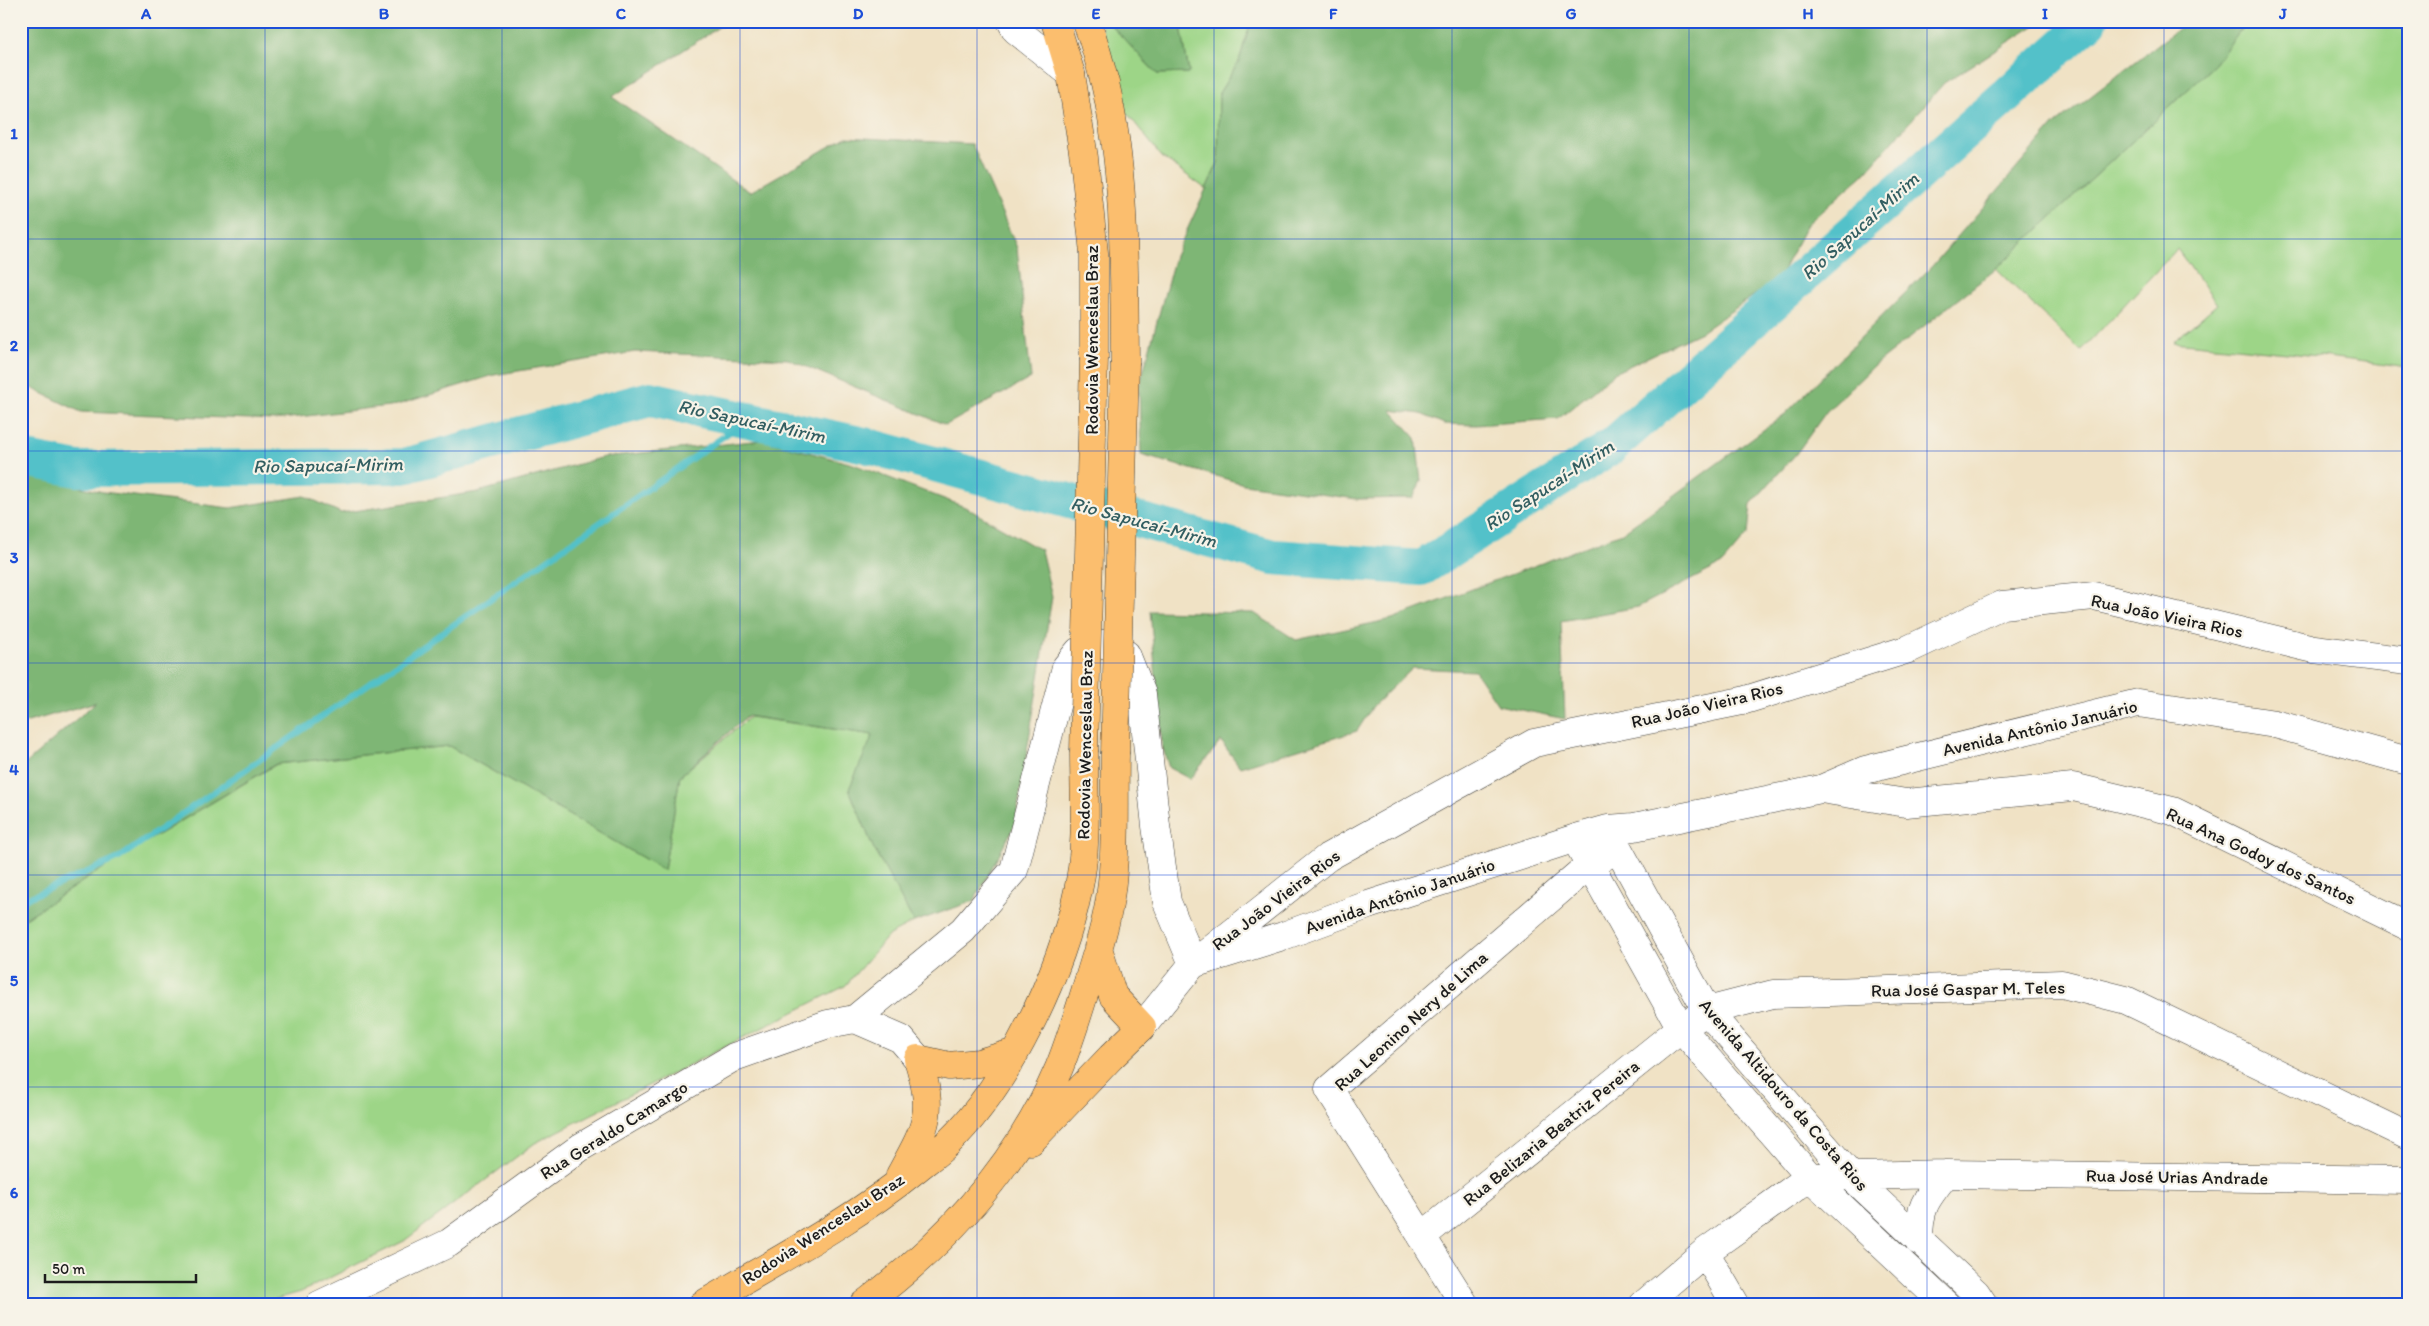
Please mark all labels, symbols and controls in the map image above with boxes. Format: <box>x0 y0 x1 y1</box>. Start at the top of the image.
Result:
text: A <box>140 4 152 23</box>
text: B <box>379 4 390 23</box>
text: C <box>616 4 627 23</box>
text: D <box>853 4 864 23</box>
text: E <box>1092 4 1101 23</box>
text: F <box>1329 4 1338 23</box>
text: G <box>1565 4 1577 23</box>
text: H <box>1802 4 1814 23</box>
text: I <box>2042 4 2048 23</box>
text: J <box>2278 4 2287 23</box>
text: 1 <box>10 124 18 143</box>
water label: Rio Sapucaí-Mirim <box>1797 167 1923 285</box>
street label: Rodovia Wenceslau Braz <box>1081 245 1103 435</box>
text: 2 <box>10 336 19 355</box>
water label: Rio Sapucaí-Mirim <box>676 394 828 448</box>
water label: Rio Sapucaí-Mirim <box>1480 435 1618 535</box>
water label: Rio Sapucaí-Mirim <box>253 452 403 478</box>
water label: Rio Sapucaí-Mirim <box>1069 491 1219 553</box>
text: 3 <box>10 548 19 567</box>
street label: Rua João Vieira Rios <box>2089 589 2245 643</box>
street label: Rodovia Wenceslau Braz <box>1072 650 1098 840</box>
street label: Rua João Vieira Rios <box>1629 677 1785 733</box>
street label: Avenida Antônio Januário <box>1940 695 2140 761</box>
text: 4 <box>9 760 19 779</box>
street label: Rua Ana Godoy dos Santos <box>2163 802 2359 910</box>
street label: Rua João Vieira Rios <box>1207 845 1345 955</box>
street label: Avenida Antônio Januário <box>1302 853 1498 939</box>
street label: Rua Leonino Nery de Lima <box>1330 946 1493 1096</box>
text: 5 <box>10 971 19 990</box>
street label: Rua José Gaspar M. Teles <box>1871 976 2065 1002</box>
street label: Avenida Altidouro da Costa Rios <box>1695 994 1873 1196</box>
street label: Rua Belizaria Beatriz Pereira <box>1458 1055 1644 1211</box>
street label: Rua Geraldo Camargo <box>536 1076 692 1184</box>
street label: Rua José Urias Andrade <box>2086 1164 2268 1190</box>
street label: Rodovia Wenceslau Braz <box>738 1168 908 1290</box>
text: 6 <box>10 1183 19 1202</box>
scale bar <box>45 1251 196 1283</box>
text: 50 m <box>52 1260 85 1278</box>

